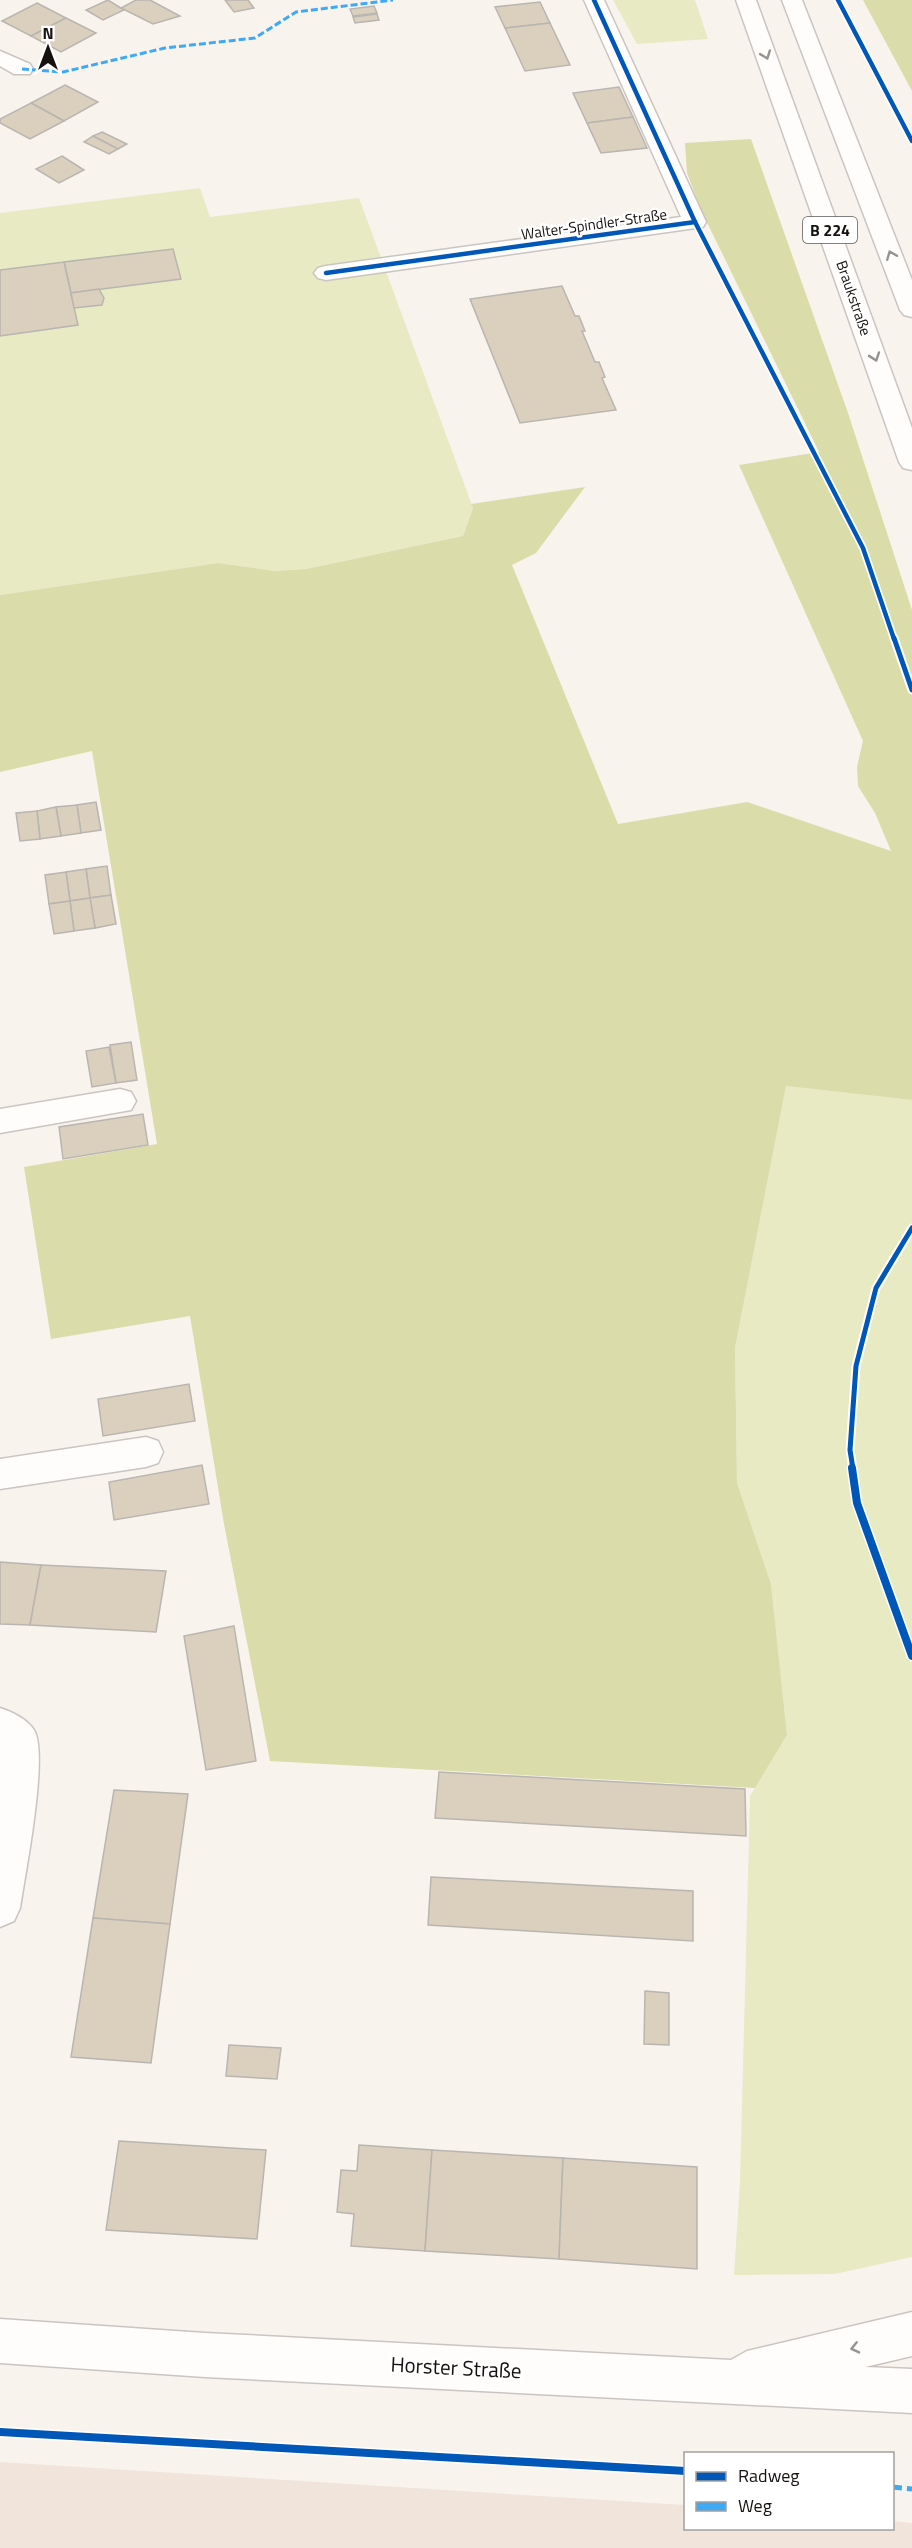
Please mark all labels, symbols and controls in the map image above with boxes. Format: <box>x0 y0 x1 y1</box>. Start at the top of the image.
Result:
north arrow <box>18 18 78 78</box>
text: N <box>42 21 54 45</box>
one-way arrow <box>758 49 771 60</box>
street label: Walter-Spindler-Straße <box>520 202 668 246</box>
road number: B 224 <box>803 217 857 243</box>
one-way arrow <box>885 251 898 261</box>
street label: Braukstraße <box>830 257 878 339</box>
one-way arrow <box>867 351 880 362</box>
one-way arrow <box>851 2341 861 2354</box>
street label: Horster Straße <box>390 2348 522 2386</box>
legend <box>684 2452 894 2530</box>
text: Radweg <box>738 2462 800 2489</box>
text: Weg <box>738 2492 772 2519</box>

